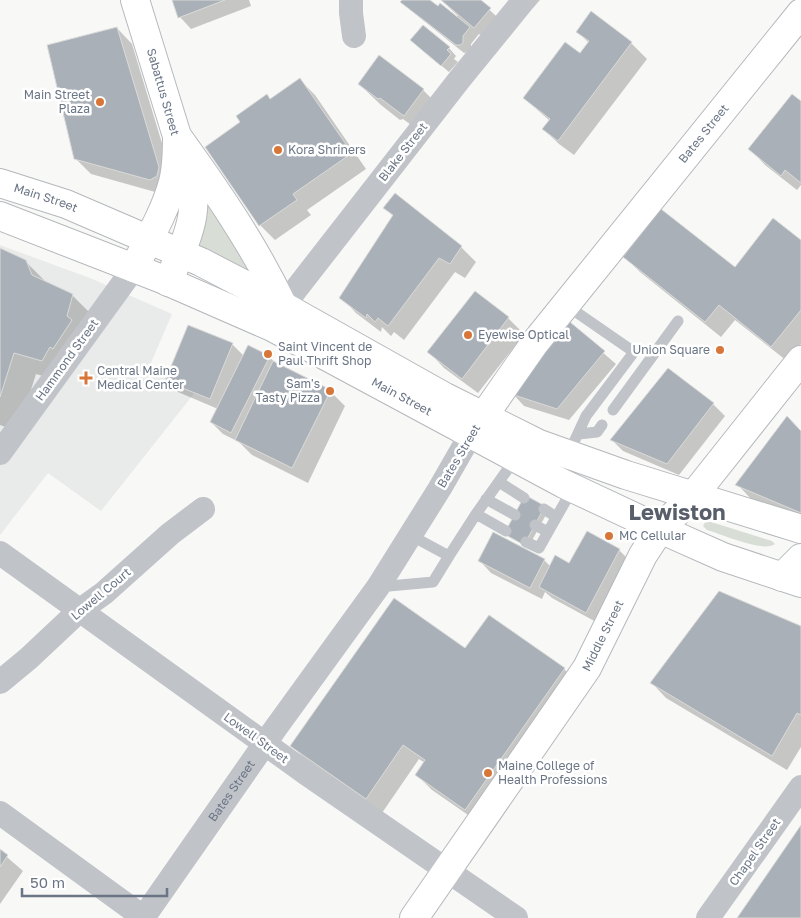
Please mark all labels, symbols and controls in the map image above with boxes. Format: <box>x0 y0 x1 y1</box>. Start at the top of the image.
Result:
street label: Sabattus Street <box>144 46 183 137</box>
place label: Main Street Plaza <box>24 87 90 116</box>
marker: Main Street Plaza <box>94 96 106 108</box>
street label: Bates Street <box>675 101 732 166</box>
street label: Blake Street <box>375 119 430 184</box>
place label: Kora Shriners <box>288 142 366 157</box>
marker: Kora Shriners <box>272 144 284 156</box>
street label: Main Street <box>12 180 80 215</box>
street label: Hammond Street <box>32 316 101 404</box>
place label: Eyewise Optical <box>478 327 569 342</box>
marker: Eyewise Optical <box>462 329 474 341</box>
place label: Saint Vincent de Paul Thrift Shop <box>278 339 372 368</box>
place label: Union Square <box>632 342 710 357</box>
marker: Union Square <box>714 344 726 356</box>
marker: Saint Vincent de Paul Thrift Shop <box>262 348 274 360</box>
place label: Central Maine Medical Center <box>97 363 184 392</box>
marker: Central Maine Medical Center <box>79 371 93 385</box>
street label: Main Street <box>369 374 435 419</box>
place label: Sam's Tasty Pizza <box>256 376 320 405</box>
marker: Sam's Tasty Pizza <box>324 385 336 397</box>
street label: Bates Street <box>434 421 483 490</box>
district label: Lewiston <box>628 498 726 525</box>
place label: MC Cellular <box>619 528 686 543</box>
marker: MC Cellular <box>603 530 615 542</box>
street label: Lowell Court <box>68 564 134 623</box>
street label: Middle Street <box>579 597 627 674</box>
street label: Lowell Street <box>221 709 292 766</box>
street label: Bates Street <box>205 757 258 824</box>
place label: Maine College of Health Professions <box>498 758 607 787</box>
marker: Maine College of Health Professions <box>482 767 494 779</box>
street label: Chapel Street <box>726 815 784 888</box>
scale bar <box>22 866 168 898</box>
text: 50 m <box>30 873 65 891</box>

